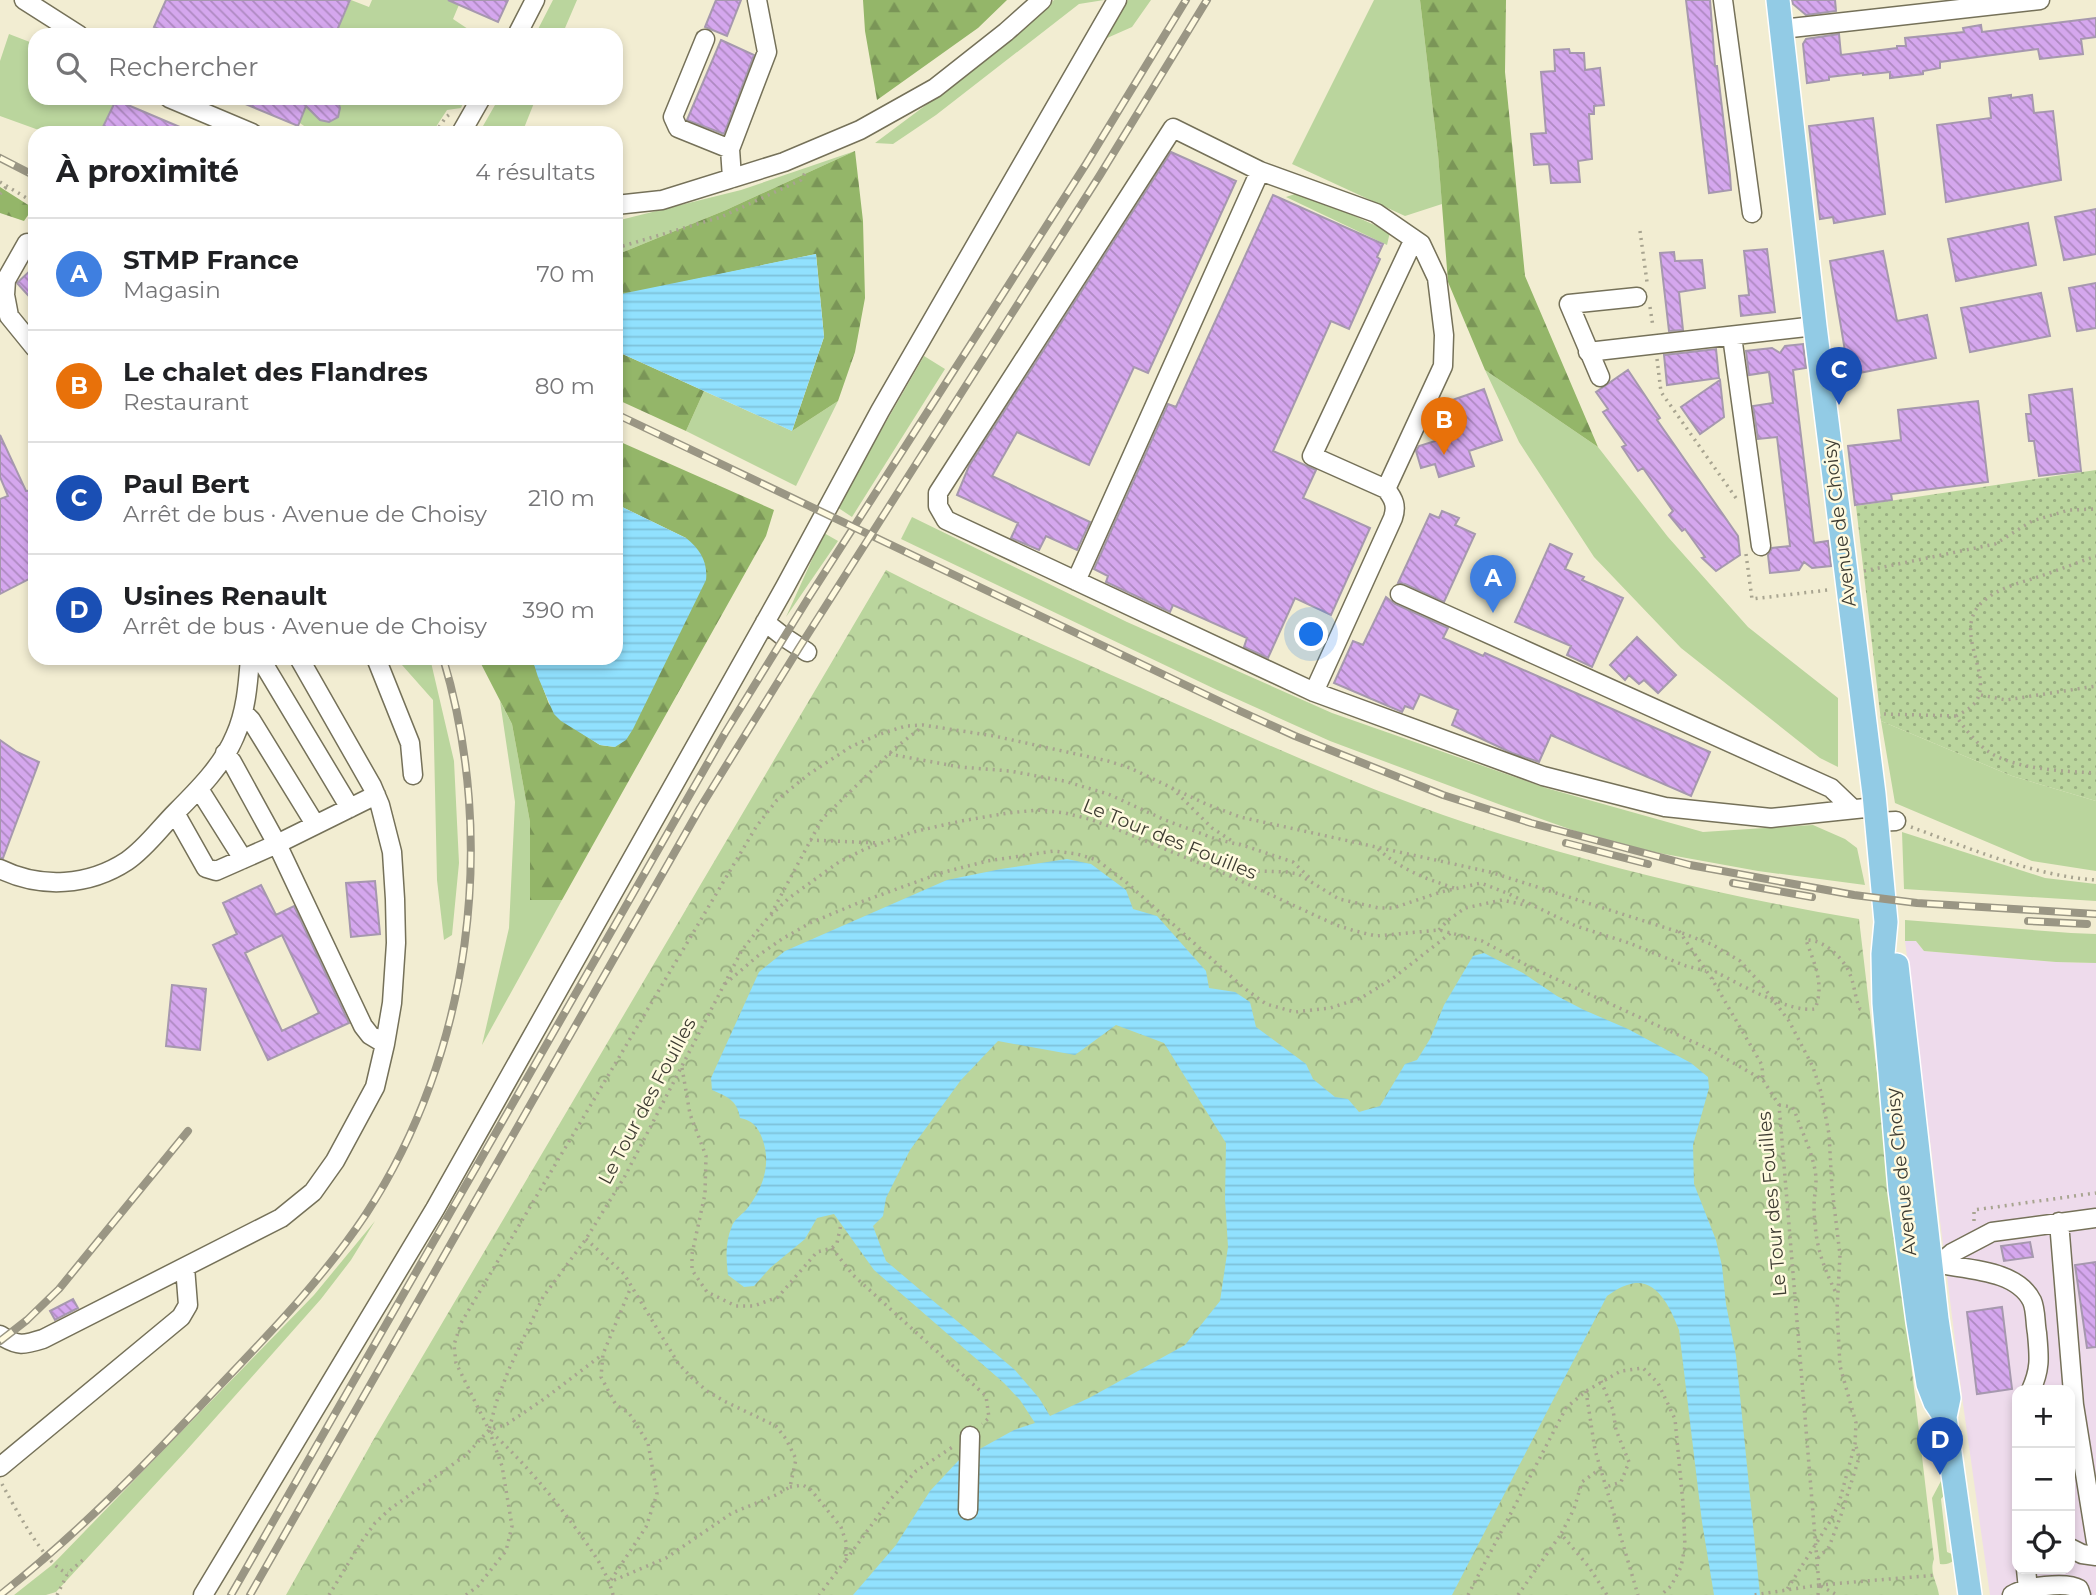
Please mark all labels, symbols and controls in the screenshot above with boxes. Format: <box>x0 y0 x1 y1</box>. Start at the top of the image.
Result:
search box <box>28 28 623 105</box>
icon: search <box>52 48 90 86</box>
text: Rechercher <box>108 51 258 83</box>
text: À proximité <box>56 153 239 190</box>
text: 4 résultats <box>475 158 595 186</box>
text: STMP France <box>123 244 299 276</box>
text: A <box>70 260 88 288</box>
text: 70 m <box>536 260 595 288</box>
text: Magasin <box>123 276 221 304</box>
pin: C <box>1816 347 1862 405</box>
text: Le chalet des Flandres <box>123 356 428 388</box>
text: B <box>70 372 88 400</box>
text: 80 m <box>535 372 595 400</box>
text: Restaurant <box>123 388 249 416</box>
pin: B <box>1421 397 1467 455</box>
street label: Avenue de Choisy <box>1817 437 1861 608</box>
text: Paul Bert <box>123 468 250 500</box>
text: C <box>71 484 87 512</box>
text: 210 m <box>528 484 595 512</box>
text: Arrêt de bus · Avenue de Choisy <box>123 500 487 528</box>
pin: A <box>1470 555 1516 613</box>
text: Usines Renault <box>123 580 327 612</box>
text: D <box>70 596 89 624</box>
text: 390 m <box>522 596 595 624</box>
text: Arrêt de bus · Avenue de Choisy <box>123 612 487 640</box>
your location <box>1294 617 1328 651</box>
street label: Le Tour des Fouilles <box>1080 794 1260 884</box>
street label: Le Tour des Fouilles <box>593 1014 701 1188</box>
street label: Avenue de Choisy <box>1881 1086 1921 1257</box>
street label: Le Tour des Fouilles <box>1752 1110 1792 1298</box>
map controls <box>2012 1385 2075 1574</box>
button: + <box>2012 1385 2075 1448</box>
pin: D <box>1917 1417 1963 1475</box>
button: − <box>2012 1448 2075 1511</box>
button: locate <box>2012 1511 2075 1574</box>

